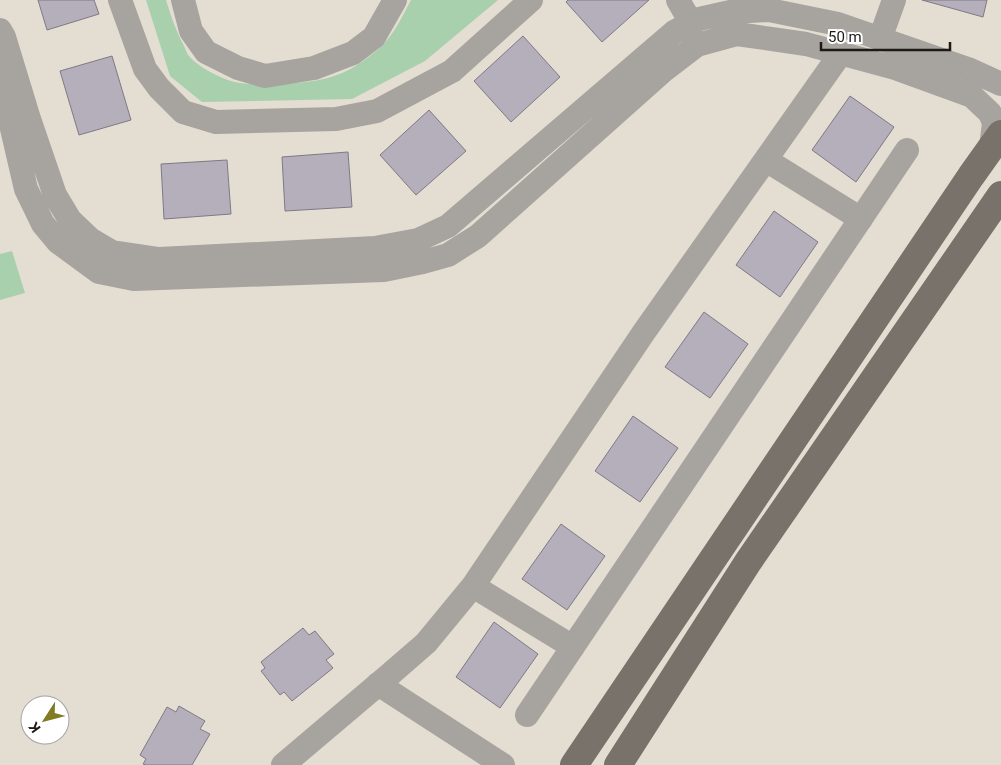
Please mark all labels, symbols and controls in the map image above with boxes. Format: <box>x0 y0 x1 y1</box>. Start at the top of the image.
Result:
scale bar <box>821 20 950 52</box>
text: 50 m <box>828 28 862 46</box>
north arrow <box>20 695 70 745</box>
text: K <box>25 719 44 736</box>

